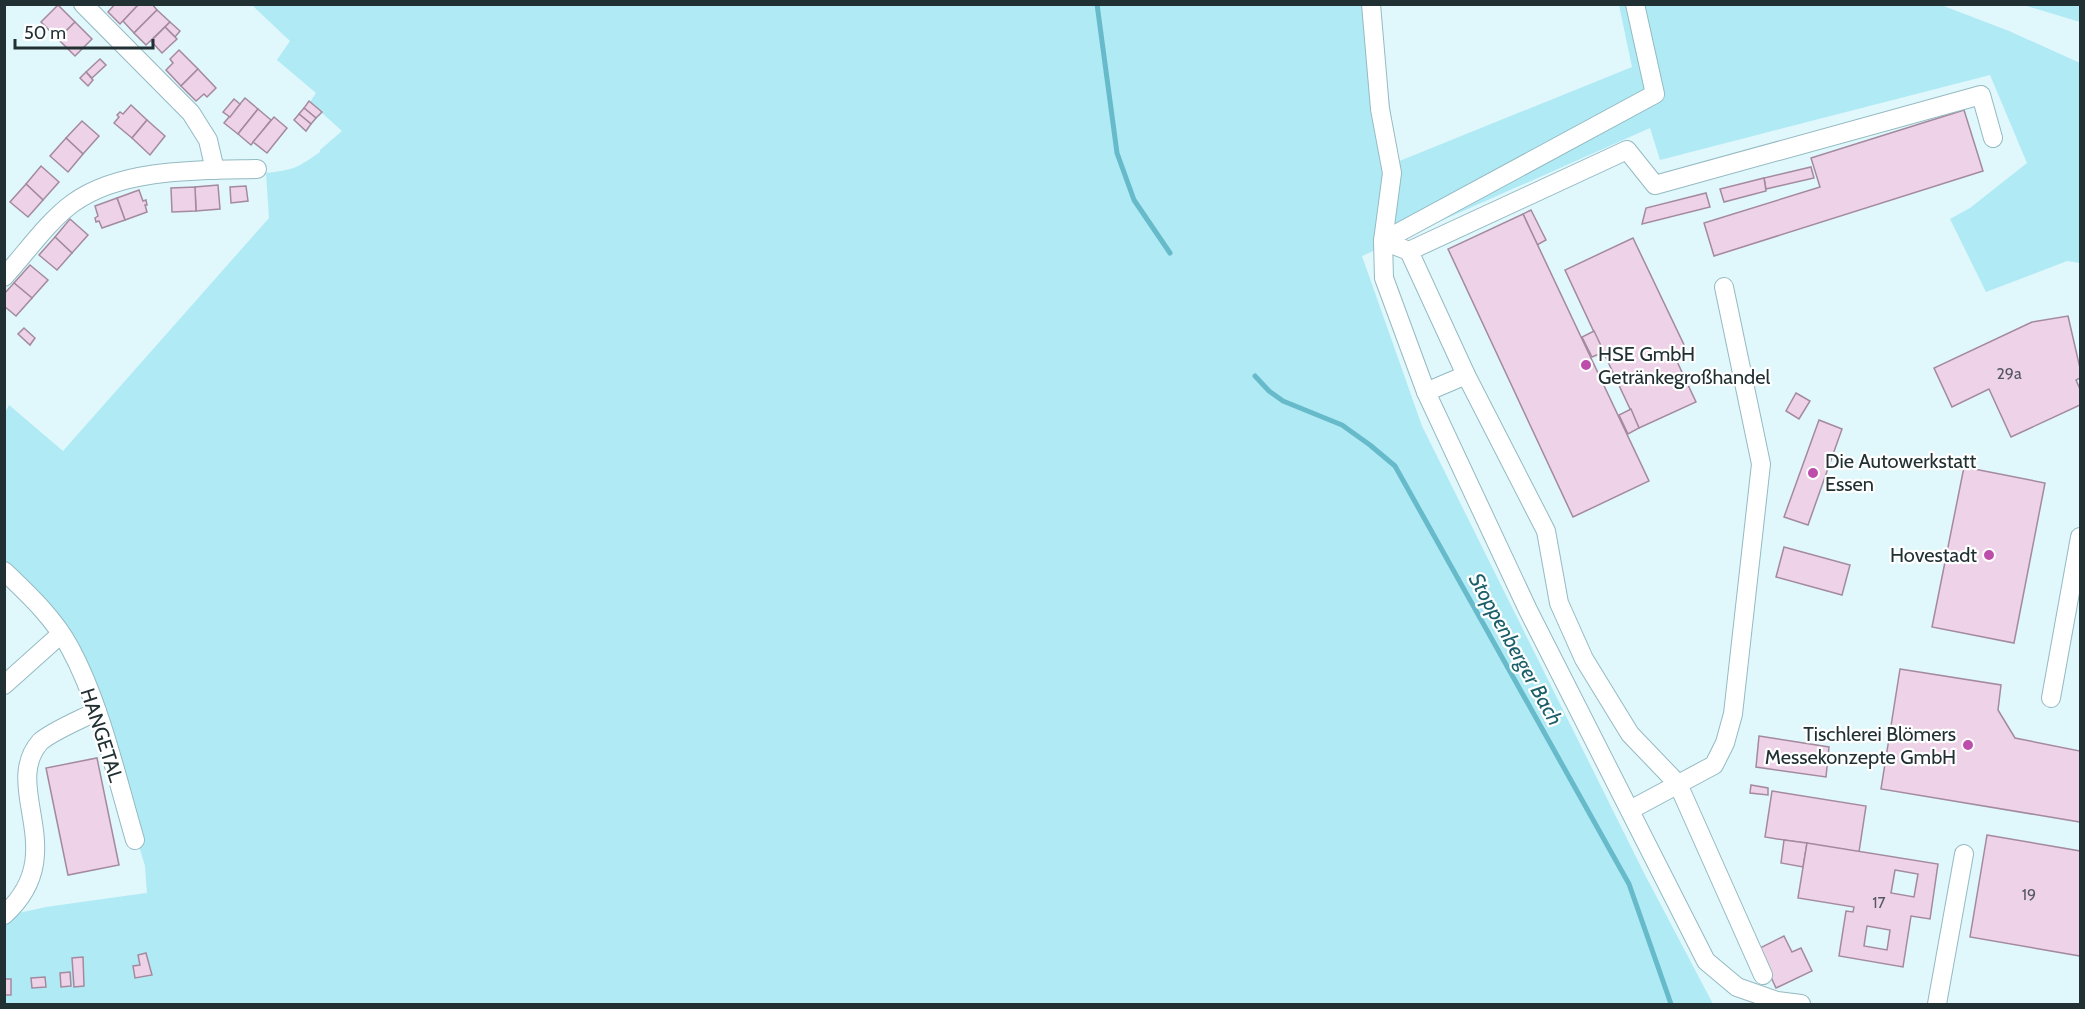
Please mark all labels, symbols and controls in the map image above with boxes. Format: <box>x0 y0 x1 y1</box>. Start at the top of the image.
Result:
scale bar <box>15 12 153 50</box>
text: 50 m <box>24 22 66 44</box>
place label: HSE GmbH Getränkegroßhandel <box>1598 342 1770 389</box>
marker: HSE GmbH Getränkegroßhandel <box>1579 358 1593 372</box>
house number: 29a <box>1996 364 2022 383</box>
place label: Die Autowerkstatt Essen <box>1825 449 1977 496</box>
marker: Die Autowerkstatt Essen <box>1806 466 1820 480</box>
place label: Hovestadt <box>1890 543 1977 567</box>
marker: Hovestadt <box>1982 548 1996 562</box>
water label: Stoppenberger Bach <box>1464 569 1568 729</box>
street label: HANGETAL <box>76 685 128 785</box>
place label: Tischlerei Blömers Messekonzepte GmbH <box>1765 722 1956 769</box>
marker: Tischlerei Blömers Messekonzepte GmbH <box>1961 738 1975 752</box>
house number: 19 <box>2022 885 2036 904</box>
house number: 17 <box>1872 893 1886 912</box>

